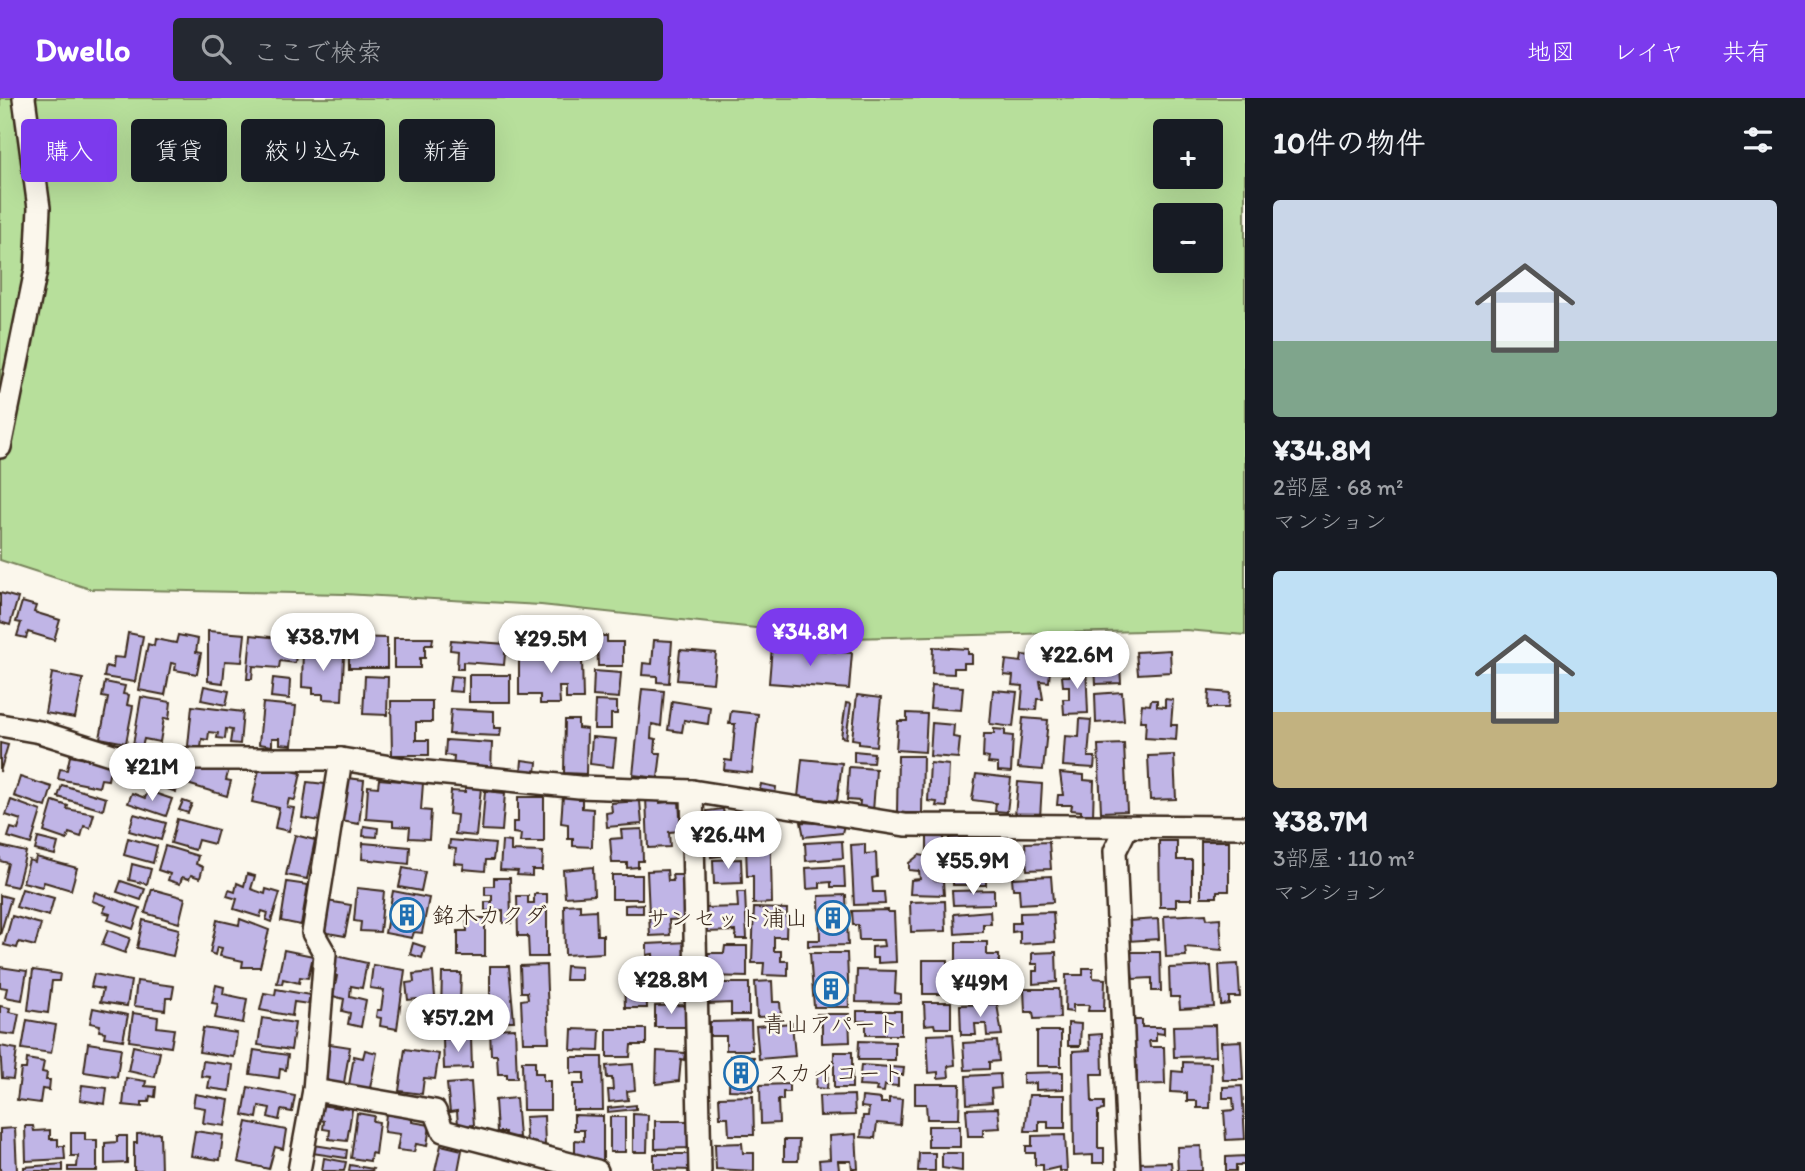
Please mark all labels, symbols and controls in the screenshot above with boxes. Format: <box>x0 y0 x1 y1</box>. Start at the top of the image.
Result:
search box <box>173 18 663 81</box>
text: Dwello <box>35 30 131 69</box>
icon: search <box>197 30 235 68</box>
text: ここで検索 <box>253 36 383 68</box>
text: 地図 <box>1527 37 1575 66</box>
text: レイヤ <box>1613 37 1684 66</box>
text: 共有 <box>1722 37 1770 66</box>
chip: 購入 <box>21 119 117 182</box>
chip: 賃貸 <box>131 119 227 182</box>
chip: 絞り込み <box>241 119 385 182</box>
chip: 新着 <box>399 119 495 182</box>
map controls <box>1153 119 1223 273</box>
button: + <box>1153 119 1223 189</box>
icon: filters <box>1739 121 1777 159</box>
text: 10件の物件 <box>1273 124 1425 161</box>
button: − <box>1153 203 1223 273</box>
icon: home <box>1462 245 1588 371</box>
text: ¥34.8M <box>1273 431 1372 468</box>
text: 2部屋 · 68 m² <box>1273 473 1403 501</box>
text: マンション <box>1273 507 1387 535</box>
pin: ¥34.8M <box>753 608 867 668</box>
pin: ¥38.7M <box>266 614 380 673</box>
pin: ¥29.5M <box>494 616 608 675</box>
icon: home <box>1462 616 1588 742</box>
text: ¥34.8M <box>772 617 848 645</box>
text: ¥38.7M <box>286 622 360 650</box>
text: ¥29.5M <box>515 624 587 652</box>
pin: ¥22.6M <box>1020 632 1134 691</box>
text: ¥22.6M <box>1041 640 1113 668</box>
pin: ¥21M <box>111 744 193 803</box>
text: ¥21M <box>125 752 179 780</box>
text: ¥38.7M <box>1273 802 1368 839</box>
pin: ¥26.4M <box>671 812 785 871</box>
text: ¥26.4M <box>691 820 765 848</box>
pin: ¥55.9M <box>916 838 1030 897</box>
text: 3部屋 · 110 m² <box>1273 844 1415 872</box>
text: ¥55.9M <box>937 846 1009 874</box>
text: マンション <box>1273 878 1387 906</box>
building icon: 銘木カクダ <box>388 896 426 934</box>
building icon: サンセット浦山 <box>814 899 852 937</box>
place label: 銘木カクダ <box>432 901 547 929</box>
place label: サンセット浦山 <box>647 904 808 932</box>
pin: ¥28.8M <box>614 956 728 1016</box>
pin: ¥49M <box>939 960 1021 1019</box>
text: ¥28.8M <box>634 965 708 993</box>
text: ¥49M <box>952 968 1008 996</box>
building icon: 青山アパート <box>812 970 850 1008</box>
pin: ¥57.2M <box>401 995 515 1054</box>
text: ¥57.2M <box>422 1003 494 1031</box>
place label: 青山アパート <box>763 1010 899 1038</box>
building icon: スカイコート <box>722 1054 760 1092</box>
place label: スカイコート <box>766 1059 904 1087</box>

